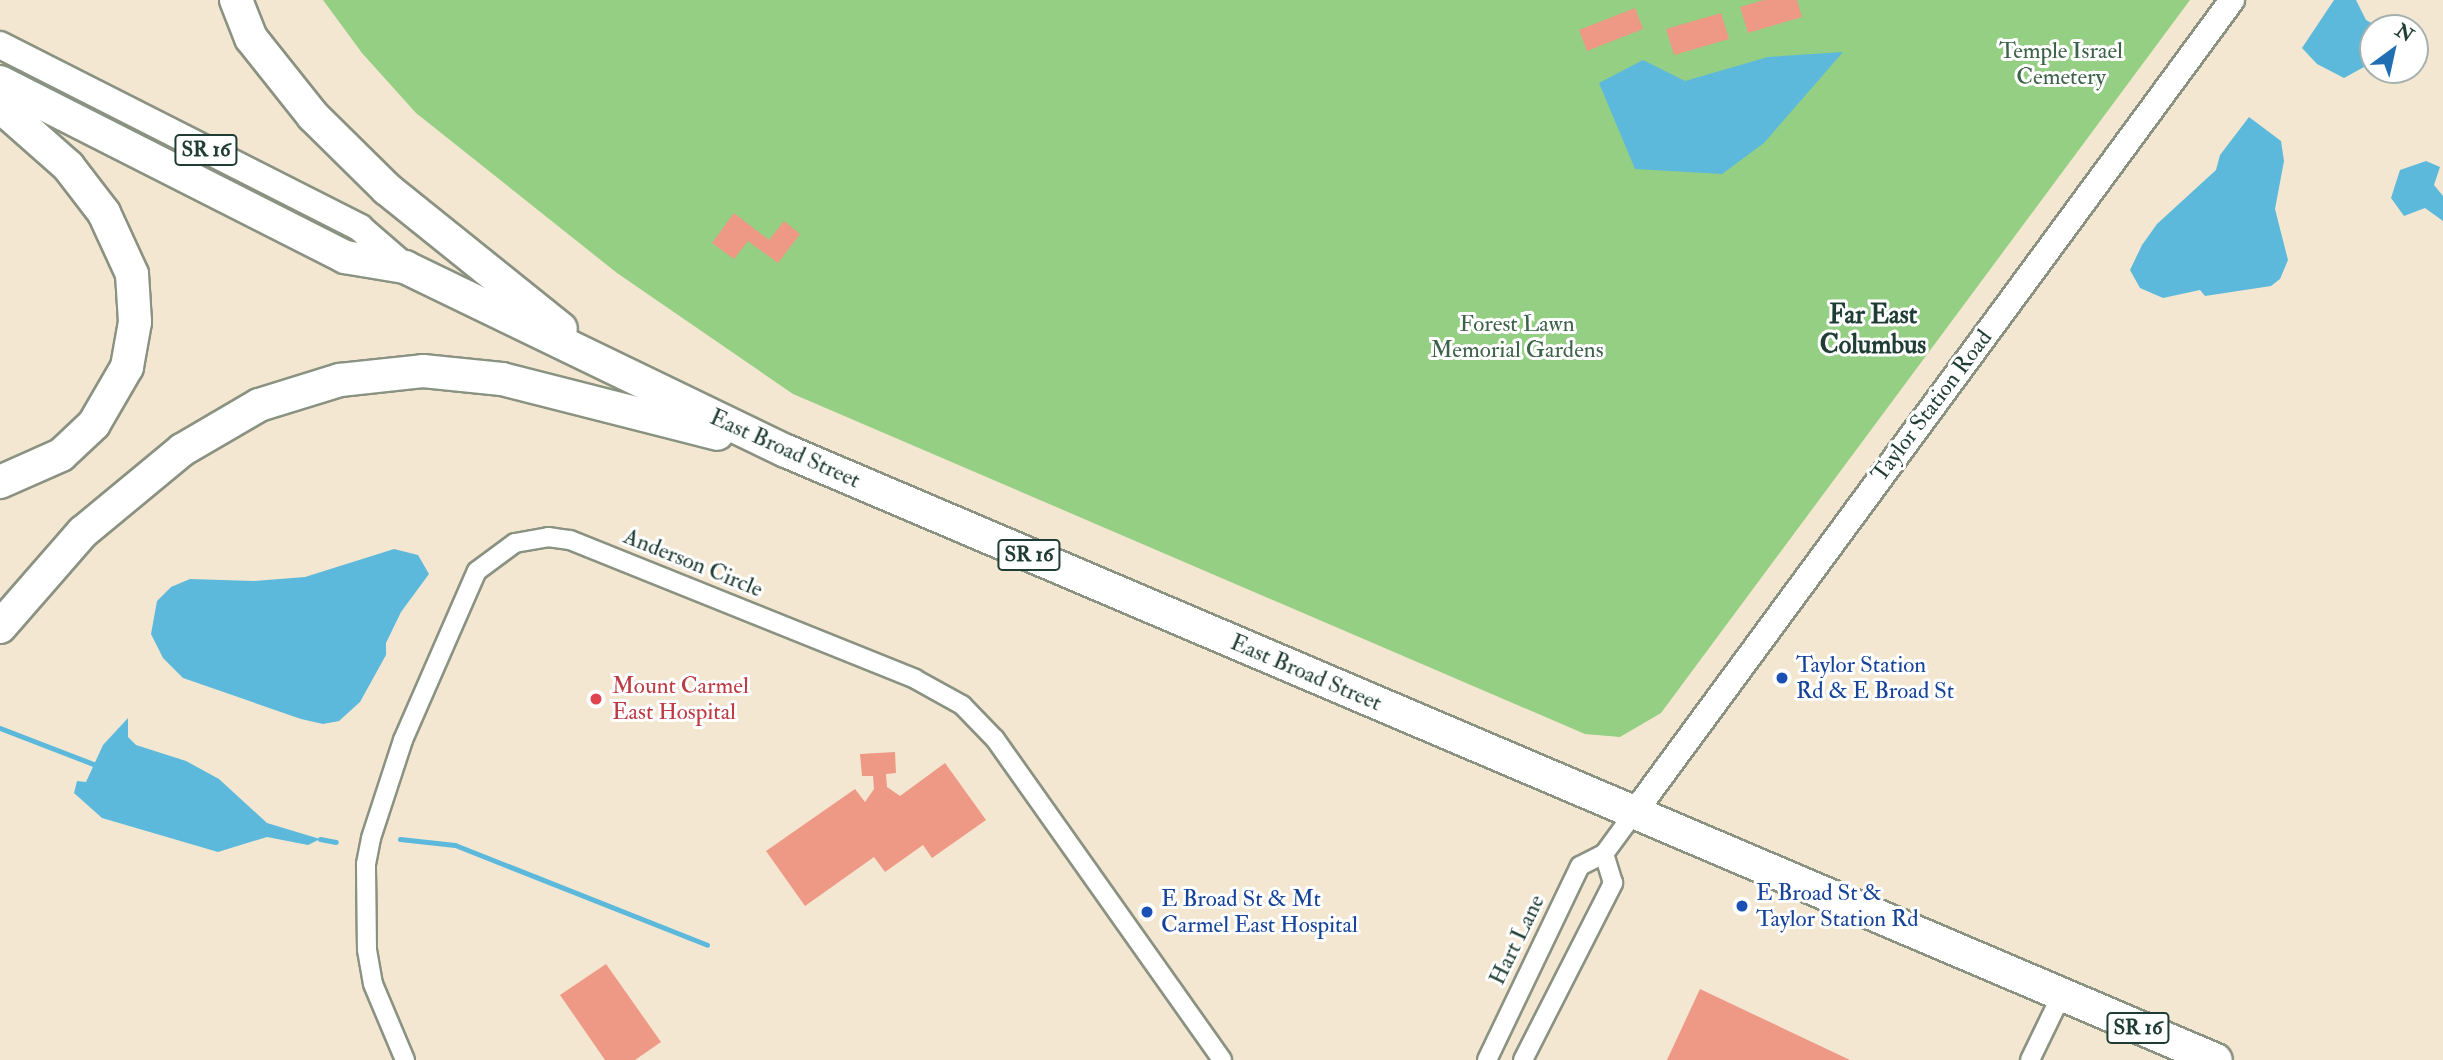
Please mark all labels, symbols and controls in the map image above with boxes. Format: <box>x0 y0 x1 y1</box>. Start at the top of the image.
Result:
north arrow <box>2359 14 2429 84</box>
text: N <box>2391 18 2418 48</box>
park label: Temple Israel Cemetery <box>1999 37 2123 91</box>
road number: SR 16 <box>173 132 239 168</box>
district label: Far East Columbus <box>1820 300 1926 362</box>
park label: Forest Lawn Memorial Gardens <box>1430 310 1604 364</box>
street label: Taylor Station Road <box>1866 325 1998 487</box>
street label: East Broad Street <box>705 403 865 495</box>
street label: Anderson Circle <box>619 523 767 603</box>
road number: SR 16 <box>996 538 1062 572</box>
street label: East Broad Street <box>1226 629 1386 717</box>
place label: Taylor Station Rd & E Broad St <box>1796 651 1954 705</box>
marker: Taylor Station Rd & E Broad St <box>1774 670 1790 686</box>
place label: Mount Carmel East Hospital <box>612 672 749 726</box>
marker: Mount Carmel East Hospital <box>586 689 606 709</box>
place label: E Broad St & Taylor Station Rd <box>1756 879 1919 933</box>
place label: E Broad St & Mt Carmel East Hospital <box>1161 885 1358 939</box>
street label: Hart Lane <box>1483 890 1551 990</box>
marker: E Broad St & Taylor Station Rd <box>1734 898 1750 914</box>
marker: E Broad St & Mt Carmel East Hospital <box>1139 904 1155 920</box>
road number: SR 16 <box>2105 1010 2171 1046</box>

